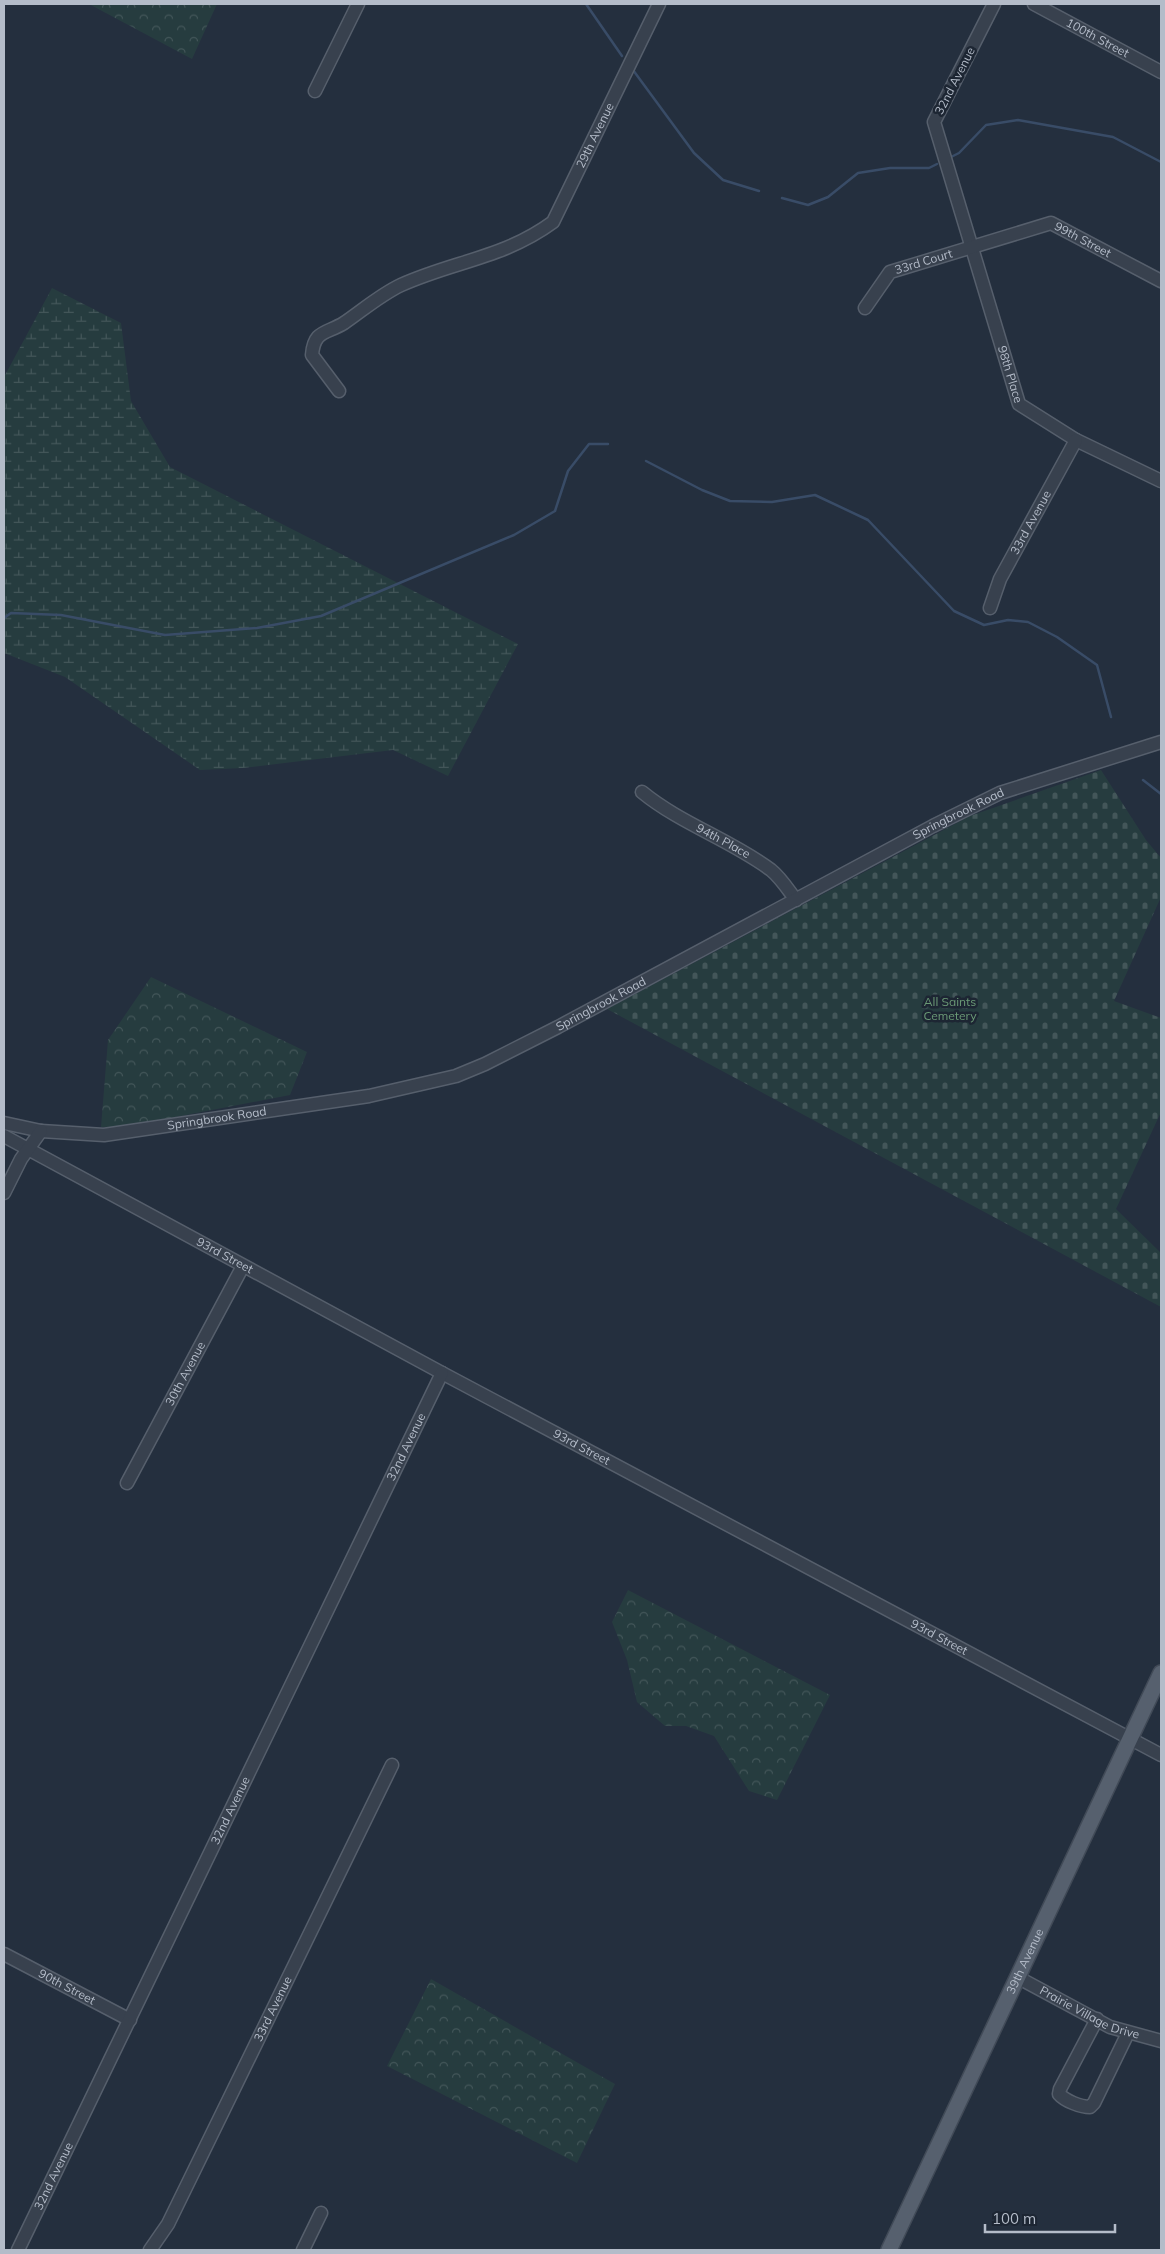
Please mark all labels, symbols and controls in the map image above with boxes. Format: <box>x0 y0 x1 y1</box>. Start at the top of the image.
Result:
street label: 100th Street <box>1064 15 1132 60</box>
street label: 32nd Avenue <box>931 45 978 117</box>
street label: 29th Avenue <box>572 100 617 170</box>
street label: 99th Street <box>1052 218 1114 260</box>
street label: 33rd Court <box>893 245 954 277</box>
street label: 98th Place <box>995 344 1026 405</box>
street label: 33rd Avenue <box>1007 488 1054 557</box>
street label: Springbrook Road <box>910 784 1006 843</box>
street label: 94th Place <box>694 820 753 861</box>
street label: Springbrook Road <box>553 973 648 1034</box>
park label: All Saints Cemetery <box>923 994 977 1023</box>
street label: Springbrook Road <box>166 1103 267 1133</box>
street label: 93rd Street <box>194 1234 256 1276</box>
street label: 30th Avenue <box>162 1339 208 1408</box>
street label: 32nd Avenue <box>383 1410 429 1483</box>
street label: 93rd Street <box>551 1425 613 1468</box>
street label: 93rd Street <box>908 1615 970 1658</box>
street label: 32nd Avenue <box>207 1774 253 1847</box>
street label: 39th Avenue <box>1003 1926 1046 1996</box>
street label: 90th Street <box>36 1965 98 2008</box>
street label: 33rd Avenue <box>250 1974 295 2044</box>
street label: Prairie Village Drive <box>1037 1983 1141 2042</box>
street label: 32nd Avenue <box>30 2140 76 2212</box>
scale bar <box>985 2202 1115 2234</box>
text: 100 m <box>992 2209 1036 2228</box>

